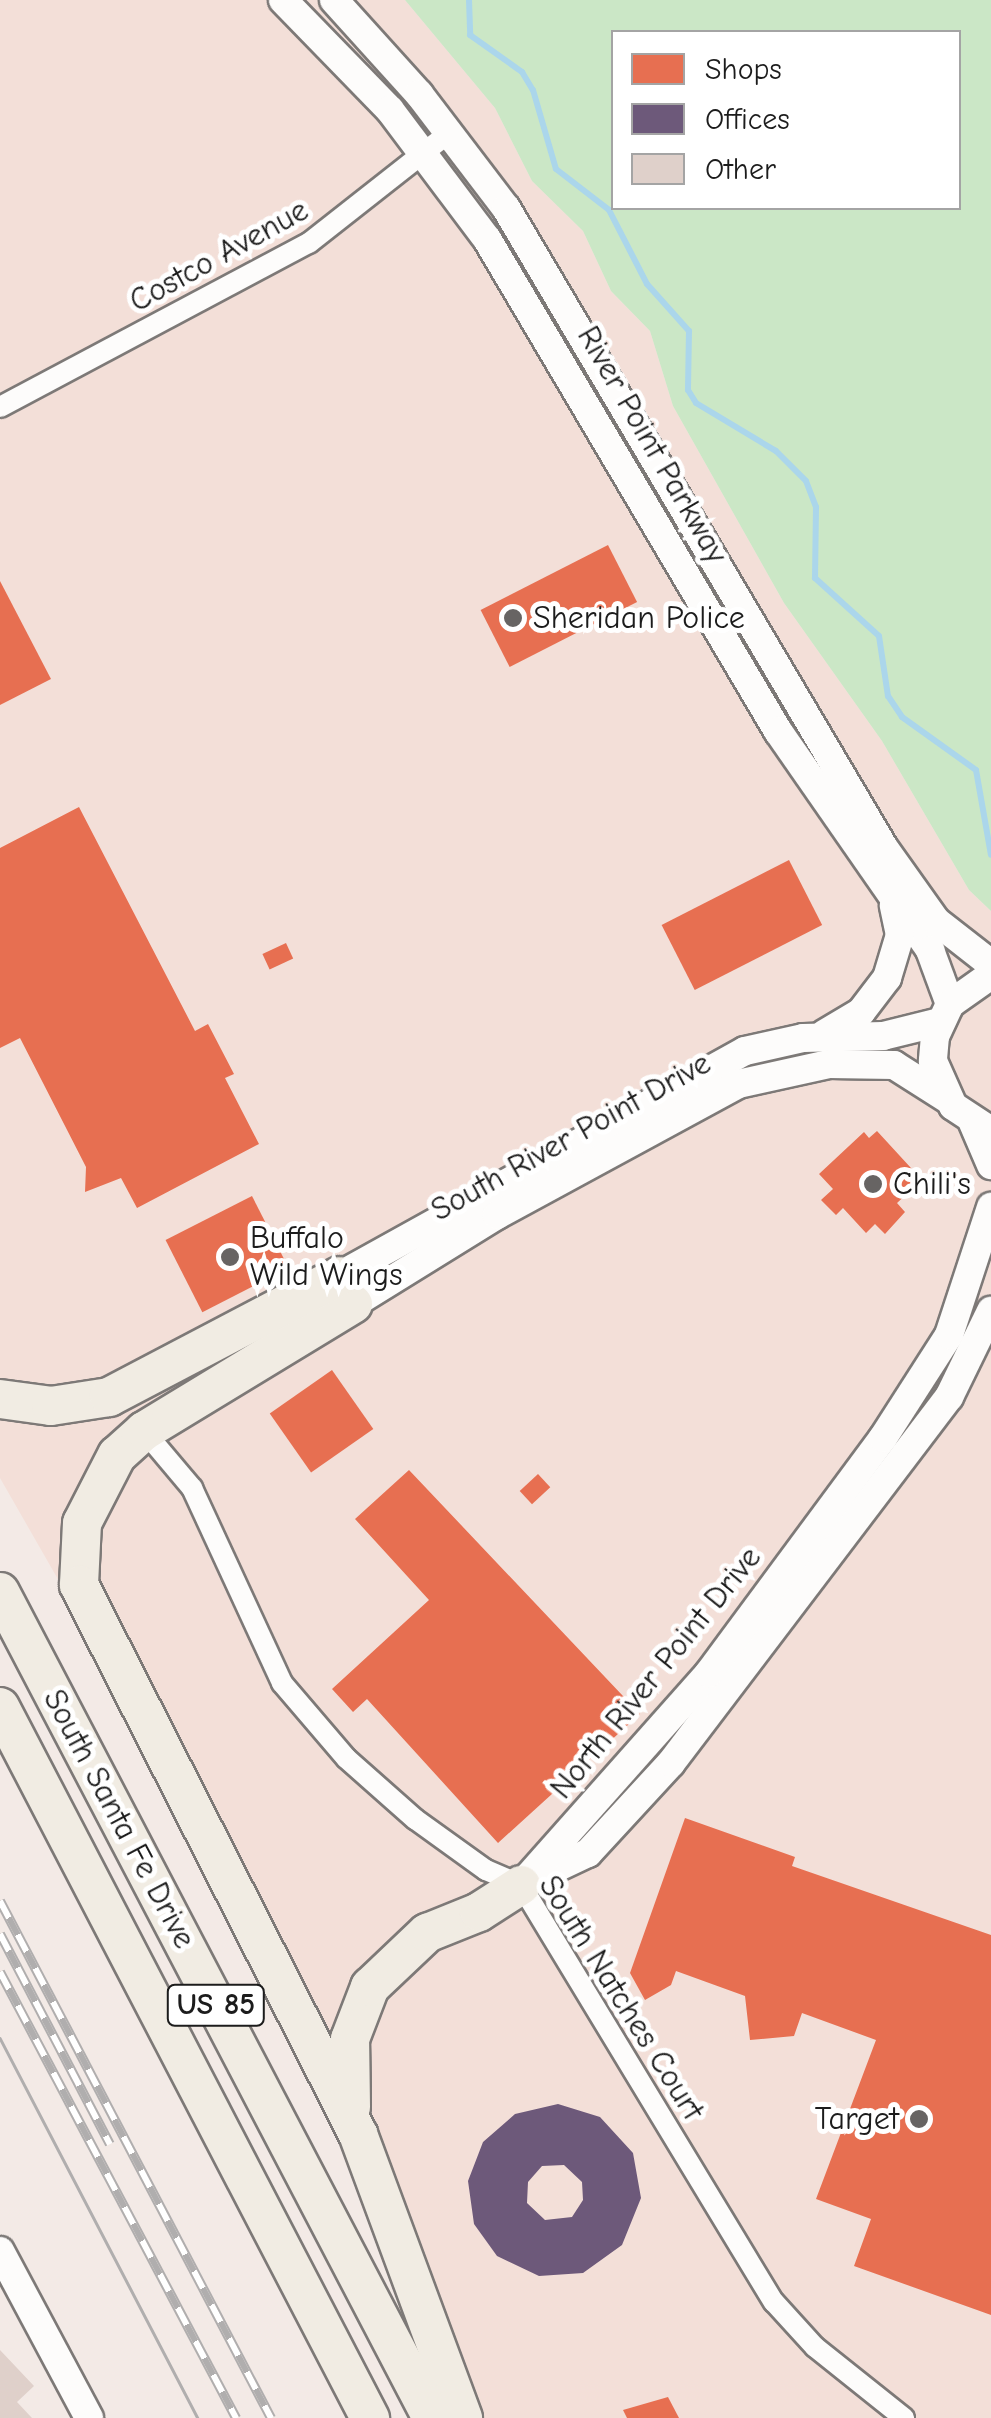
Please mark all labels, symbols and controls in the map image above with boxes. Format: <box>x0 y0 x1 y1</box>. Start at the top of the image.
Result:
legend <box>611 30 961 210</box>
text: Shops <box>705 52 782 87</box>
text: Offices <box>705 102 790 137</box>
text: Other <box>705 152 776 187</box>
street label: Costco Avenue <box>123 191 315 321</box>
street label: River Point Parkway <box>569 320 735 570</box>
place label: Sheridan Police <box>533 599 745 637</box>
marker: Sheridan Police <box>502 607 524 629</box>
street label: South River Point Drive <box>425 1044 717 1230</box>
place label: Chili's <box>893 1165 971 1203</box>
marker: Chili's <box>862 1173 884 1195</box>
place label: Buffalo Wild Wings <box>250 1220 403 1295</box>
marker: Buffalo Wild Wings <box>219 1246 241 1268</box>
street label: North River Point Drive <box>542 1539 770 1807</box>
street label: South Santa Fe Drive <box>35 1683 203 1955</box>
street label: South Natches Court <box>530 1869 712 2127</box>
road number: US 85 <box>166 1980 266 2030</box>
place label: Target <box>815 2100 899 2138</box>
marker: Target <box>908 2108 930 2130</box>

